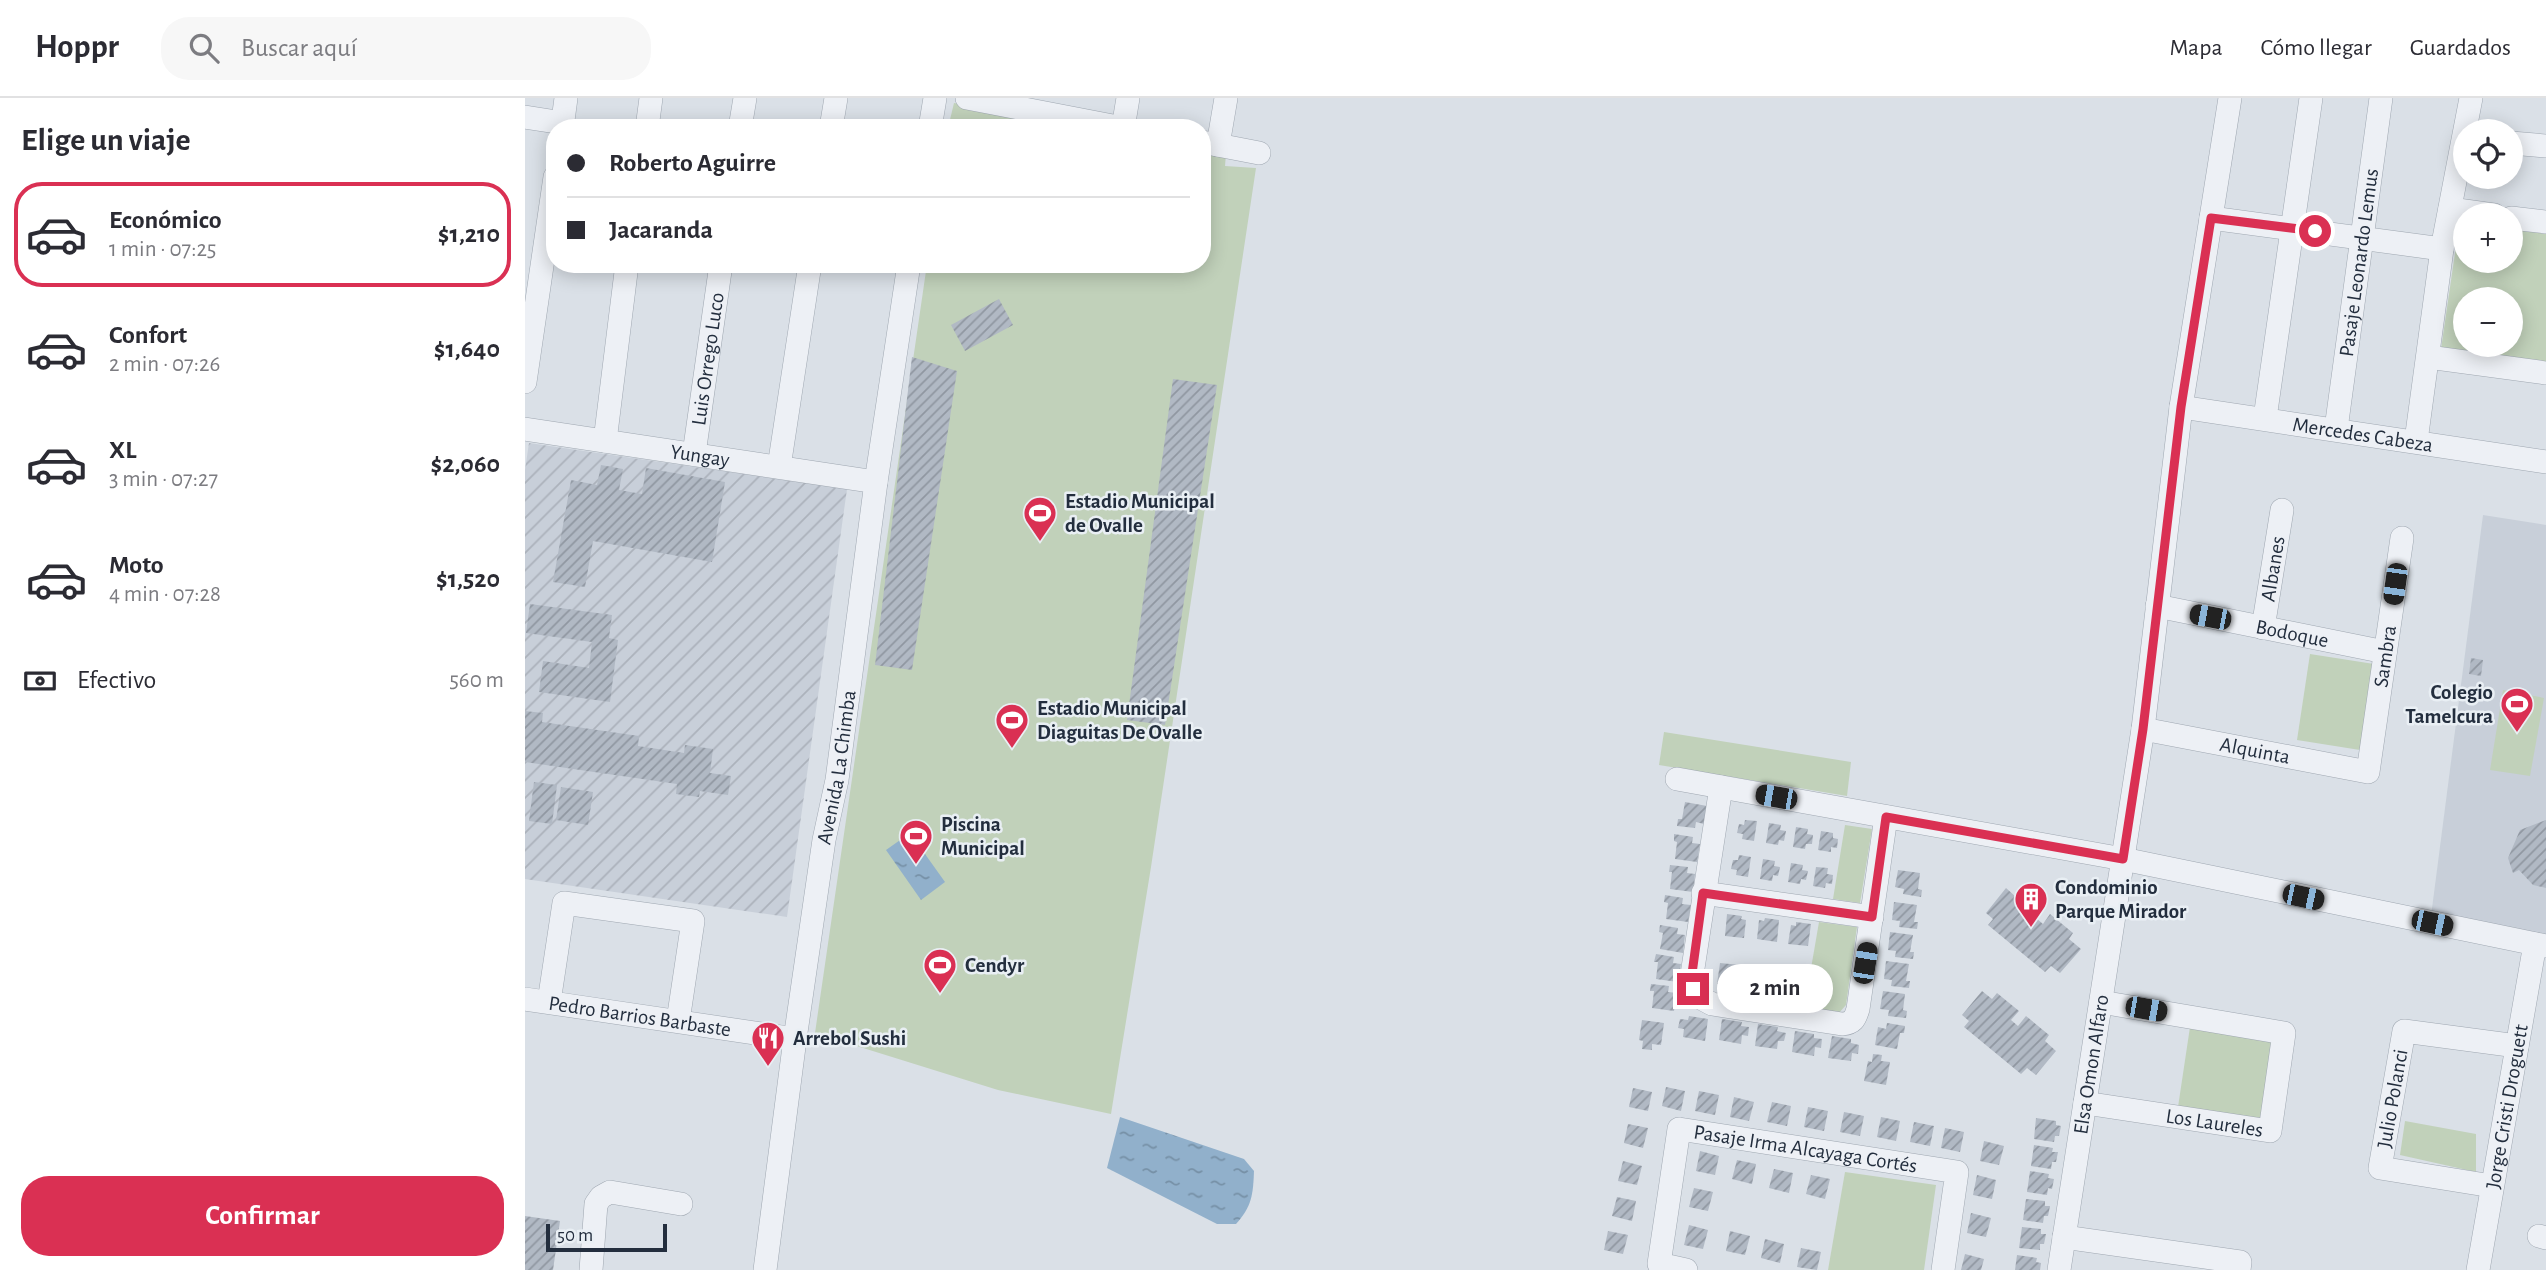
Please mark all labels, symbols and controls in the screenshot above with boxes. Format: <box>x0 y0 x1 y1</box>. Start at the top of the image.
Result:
search box <box>161 17 651 80</box>
icon: search <box>185 29 223 67</box>
text: Hoppr <box>35 31 119 64</box>
text: Buscar aquí <box>241 35 357 61</box>
text: Mapa <box>2169 36 2223 60</box>
text: Cómo llegar <box>2261 36 2372 60</box>
text: Guardados <box>2410 36 2511 60</box>
map controls <box>2453 119 2523 357</box>
button: locate <box>2453 119 2523 189</box>
text: Elige un viaje <box>21 124 191 156</box>
text: Roberto Aguirre <box>609 150 776 176</box>
street label: Pasaje Leonardo Lemus <box>2336 167 2382 358</box>
icon: car <box>25 203 88 266</box>
button: + <box>2453 203 2523 273</box>
text: Económico <box>109 207 222 233</box>
route start <box>2299 215 2331 247</box>
text: Jacaranda <box>609 217 713 243</box>
text: $1,210 <box>438 221 500 247</box>
text: 1 min · 07:25 <box>109 238 216 261</box>
button: − <box>2453 287 2523 357</box>
street label: Luis Orrego Luco <box>688 291 728 427</box>
icon: car <box>25 318 88 381</box>
text: Confort <box>109 322 187 348</box>
text: $1,640 <box>434 336 500 362</box>
text: 2 min · 07:26 <box>109 353 220 376</box>
street label: Mercedes Cabeza <box>2291 414 2435 456</box>
icon: car <box>25 433 88 496</box>
text: XL <box>109 437 136 463</box>
street label: Yungay <box>669 441 731 471</box>
text: $2,060 <box>430 451 500 477</box>
text: 3 min · 07:27 <box>109 468 218 491</box>
place label: Estadio Municipal de Ovalle <box>1065 491 1215 536</box>
sports icon: Estadio Municipal de Ovalle <box>1021 494 1059 543</box>
street label: Albanes <box>2257 535 2289 603</box>
icon: car <box>25 548 88 611</box>
text: Moto <box>109 552 164 578</box>
car <box>2382 562 2409 606</box>
text: $1,520 <box>436 566 500 592</box>
text: 4 min · 07:28 <box>109 583 221 606</box>
car <box>2188 603 2233 631</box>
street label: Bodoque <box>2254 616 2330 651</box>
street label: Sambra <box>2370 624 2400 689</box>
icon: cash <box>21 662 59 700</box>
text: Efectivo <box>77 667 156 693</box>
text: 560 m <box>449 669 504 692</box>
place label: Colegio Tamelcura <box>2405 682 2493 727</box>
sports icon: Colegio Tamelcura <box>2498 685 2536 734</box>
street label: Avenida La Chimba <box>813 689 860 846</box>
place label: Estadio Municipal Diaguitas De Ovalle <box>1037 698 1202 743</box>
sports icon: Estadio Municipal Diaguitas De Ovalle <box>993 701 1031 750</box>
street label: Alquinta <box>2218 734 2292 768</box>
car <box>1754 783 1799 811</box>
place label: Piscina Municipal <box>941 814 1025 859</box>
sports icon: Piscina Municipal <box>897 817 935 866</box>
place label: Condominio Parque Mirador <box>2055 877 2187 922</box>
building icon: Condominio Parque Mirador <box>2012 880 2050 929</box>
car <box>2281 882 2326 912</box>
car <box>2410 908 2455 938</box>
car <box>1852 941 1879 985</box>
sports icon: Cendyr <box>921 946 959 995</box>
place label: Cendyr <box>965 955 1025 976</box>
callout: 2 min <box>1717 964 1833 1014</box>
route end <box>1677 973 1709 1005</box>
text: 2 min <box>1749 977 1801 1000</box>
street label: Pedro Barrios Barbaste <box>547 993 732 1040</box>
street label: Elsa Omon Alfaro <box>2070 993 2113 1136</box>
car <box>2124 995 2169 1023</box>
restaurant icon: Arrebol Sushi <box>749 1019 787 1068</box>
street label: Jorge Cristi Droguett <box>2482 1022 2532 1190</box>
place label: Arrebol Sushi <box>793 1028 906 1049</box>
street label: Julio Polanci <box>2374 1047 2412 1150</box>
street label: Los Laureles <box>2164 1105 2265 1141</box>
street label: Pasaje Irma Alcayaga Cortés <box>1692 1121 1919 1177</box>
button: Confirmar <box>21 1176 504 1256</box>
scale bar <box>546 1221 667 1253</box>
text: 50 m <box>557 1226 593 1245</box>

